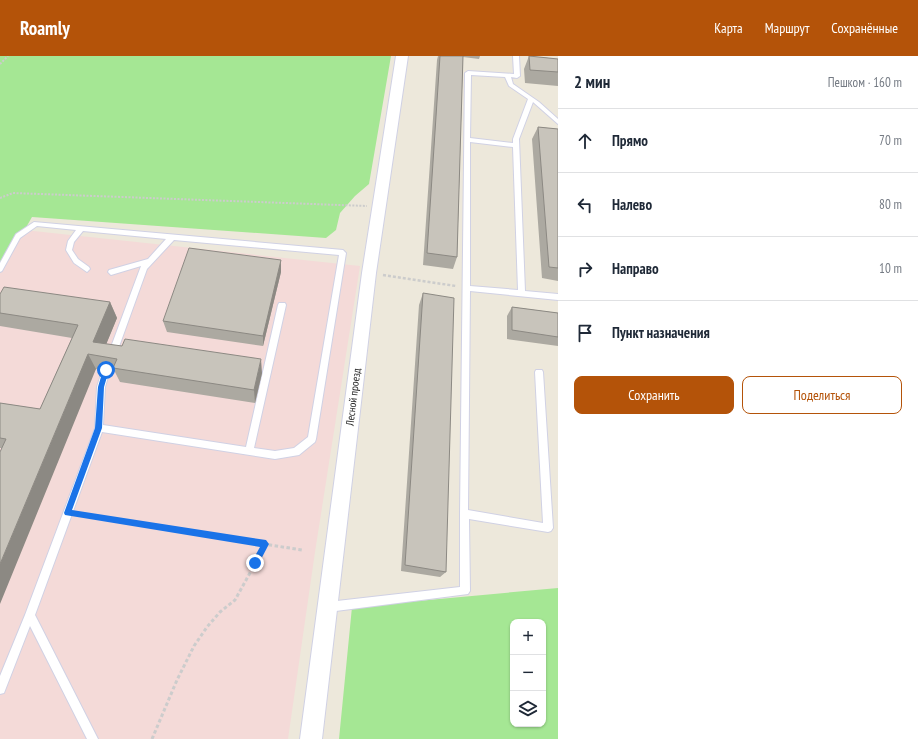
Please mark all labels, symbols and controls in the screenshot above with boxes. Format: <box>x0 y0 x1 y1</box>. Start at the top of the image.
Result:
text: Roamly <box>20 16 70 40</box>
text: Карта <box>714 19 743 37</box>
text: Маршрут <box>765 19 809 37</box>
text: Сохранённые <box>831 19 898 37</box>
text: 2 мин <box>574 71 610 93</box>
text: Пешком · 160 m <box>828 74 902 91</box>
icon: ahead <box>574 130 596 152</box>
text: Прямо <box>612 131 648 150</box>
text: 70 m <box>879 132 902 149</box>
icon: left <box>574 194 596 216</box>
text: Налево <box>612 195 652 214</box>
text: 80 m <box>879 196 902 213</box>
icon: right <box>574 258 596 280</box>
text: Направо <box>612 259 659 278</box>
text: 10 m <box>879 260 902 277</box>
icon: arrive <box>574 322 596 344</box>
text: Пункт назначения <box>612 323 710 342</box>
route start <box>97 361 115 379</box>
street label: Лесной проезд <box>342 367 364 428</box>
button: Сохранить <box>574 376 734 414</box>
button: Поделиться <box>742 376 902 414</box>
route end <box>246 554 264 572</box>
map controls <box>510 619 546 727</box>
button: + <box>510 619 546 655</box>
button: − <box>510 655 546 691</box>
button: layers <box>510 691 546 727</box>

